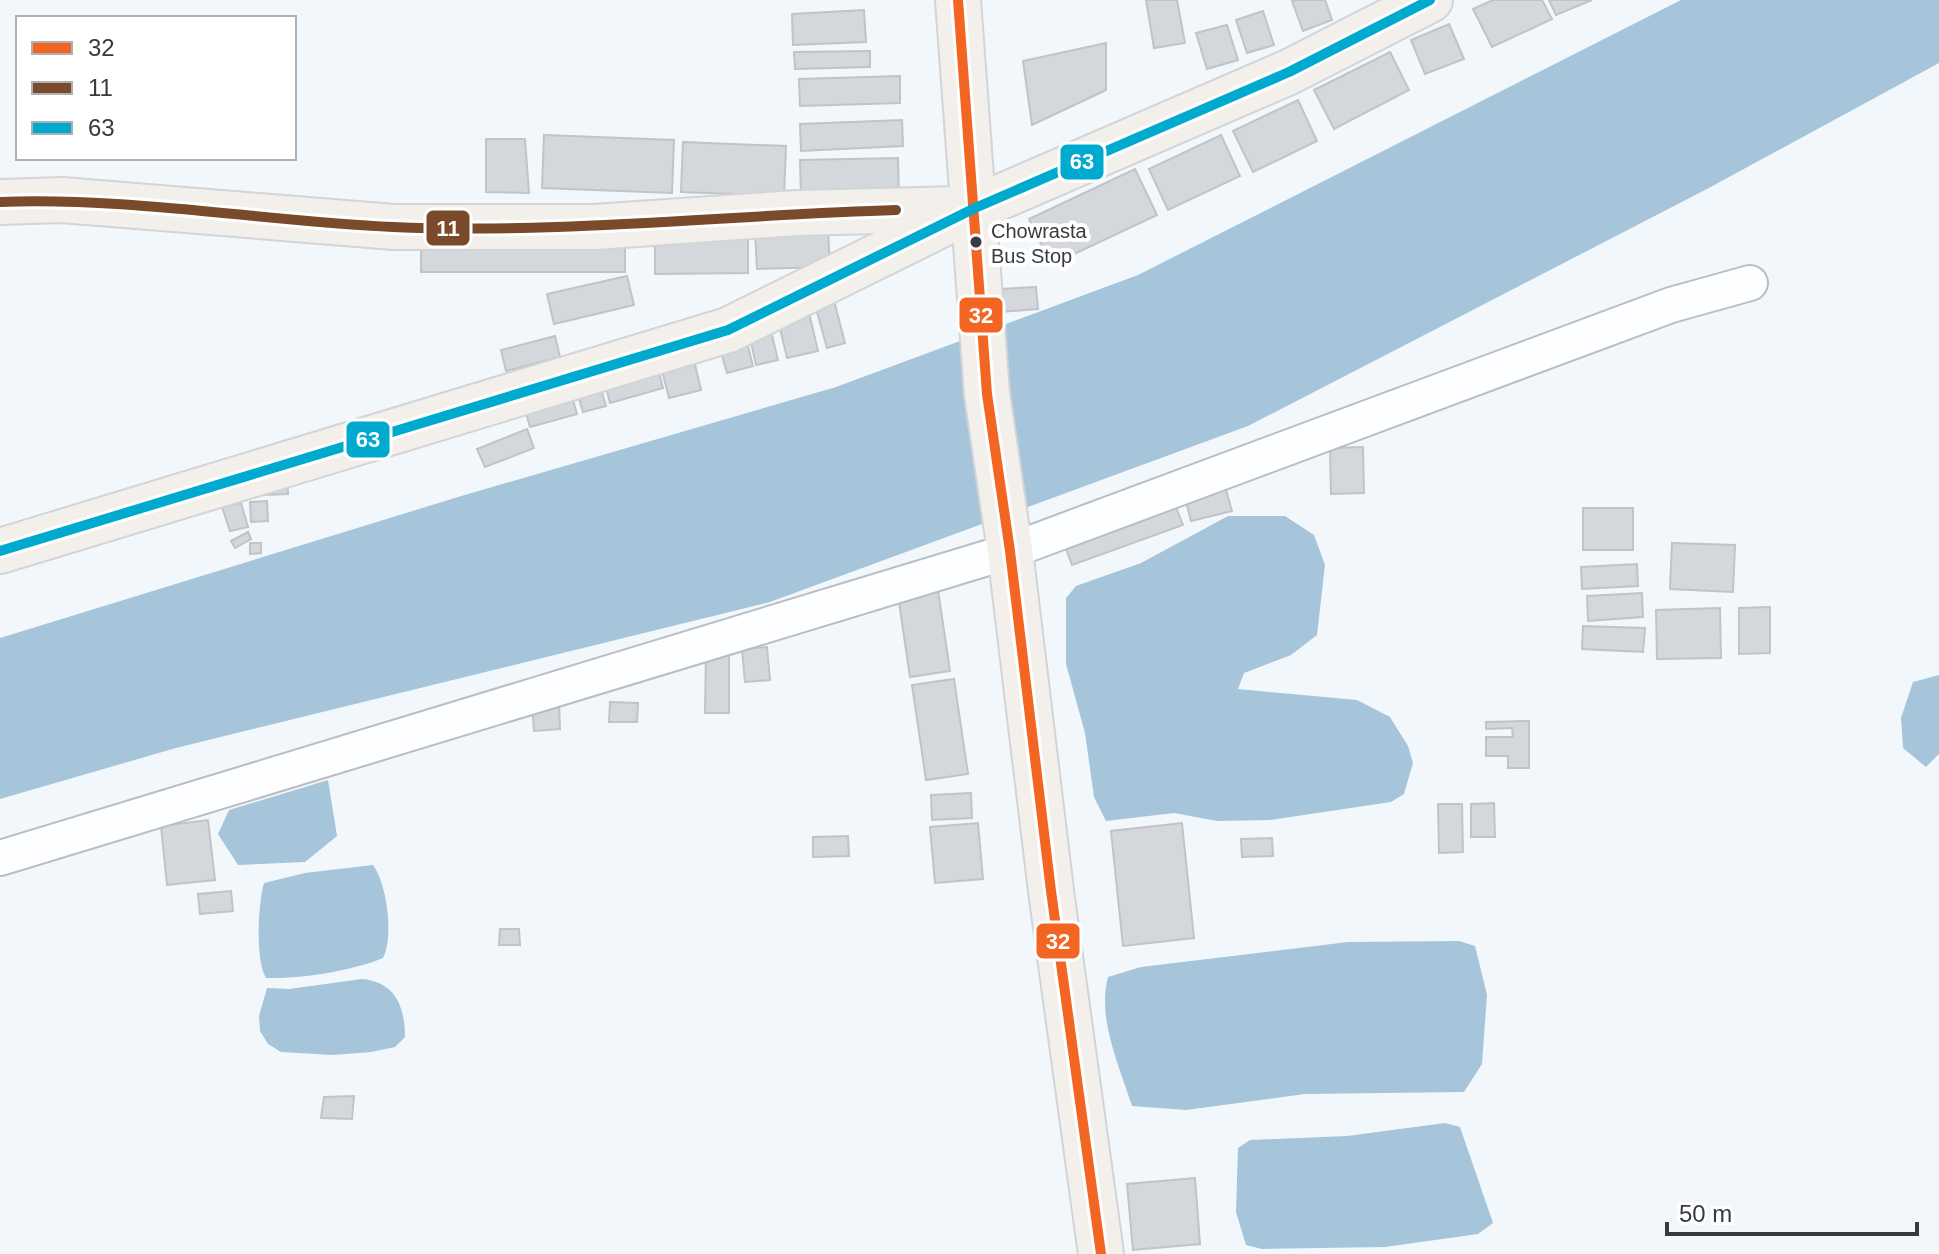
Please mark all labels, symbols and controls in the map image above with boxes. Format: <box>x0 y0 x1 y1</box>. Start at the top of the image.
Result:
legend <box>16 16 296 160</box>
text: 32 <box>88 34 115 61</box>
text: 11 <box>88 74 113 101</box>
text: 63 <box>88 114 115 141</box>
line badge: 63 <box>1059 143 1105 181</box>
text: 63 <box>1070 149 1094 174</box>
line badge: 11 <box>425 209 471 247</box>
text: 11 <box>436 216 460 241</box>
place label: Chowrasta Bus Stop <box>991 220 1087 267</box>
marker: Chowrasta Bus Stop <box>968 234 984 250</box>
line badge: 32 <box>958 296 1004 334</box>
text: 32 <box>969 303 993 328</box>
line badge: 63 <box>345 420 391 459</box>
text: 63 <box>356 427 380 452</box>
line badge: 32 <box>1035 922 1081 960</box>
text: 32 <box>1046 929 1070 954</box>
scale bar <box>1667 1186 1917 1236</box>
text: 50 m <box>1679 1200 1732 1227</box>

